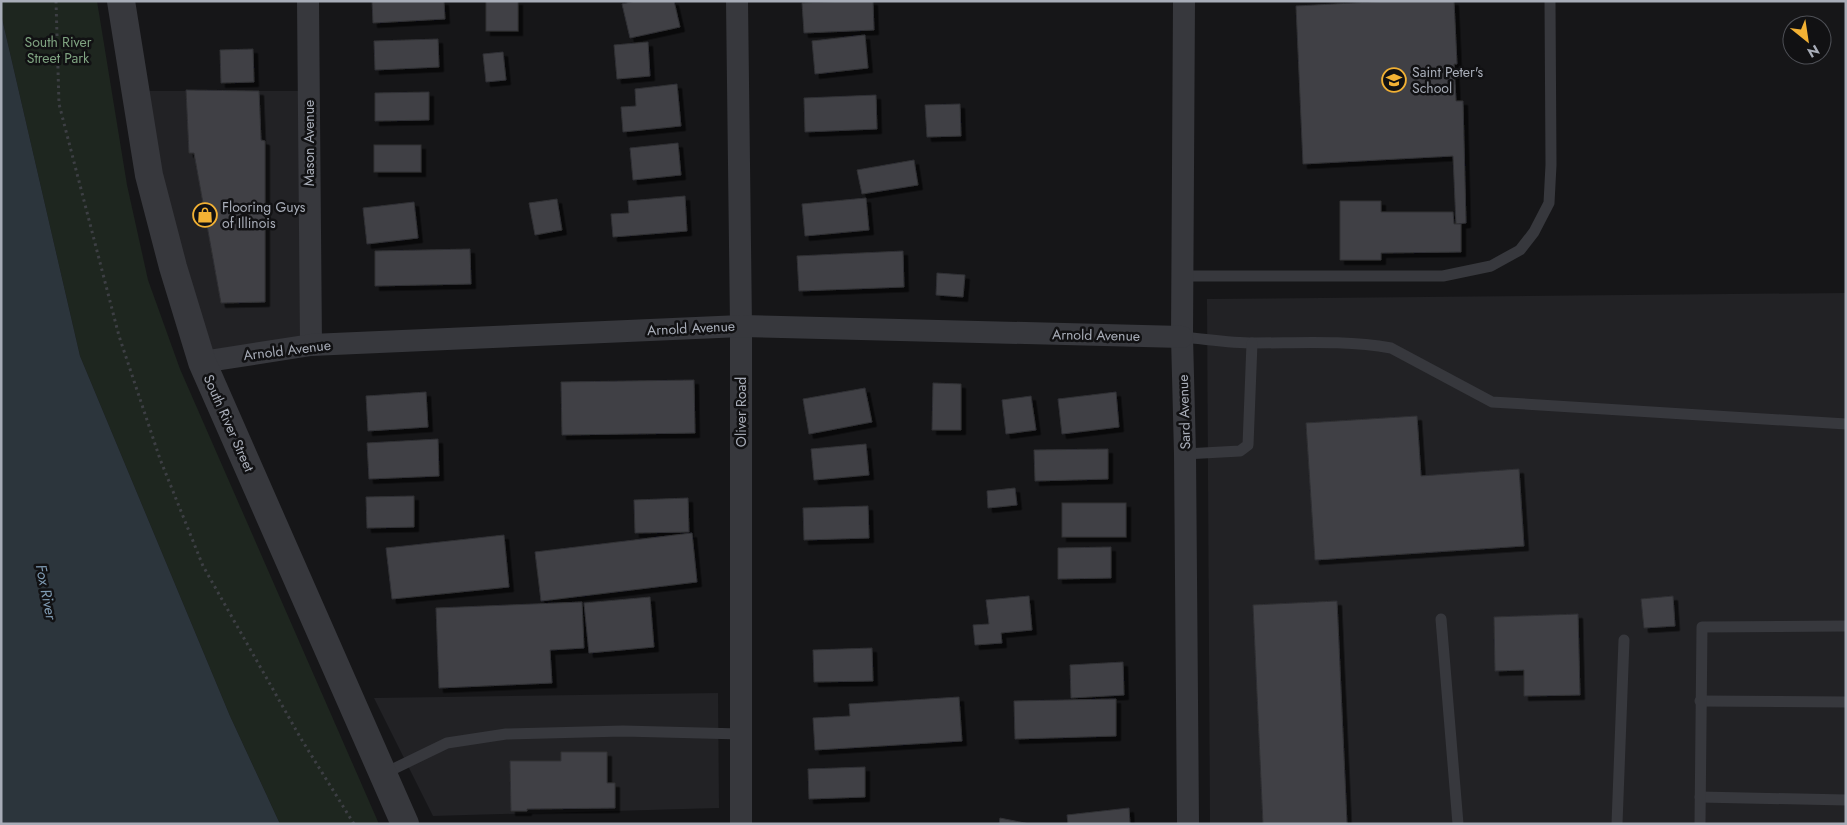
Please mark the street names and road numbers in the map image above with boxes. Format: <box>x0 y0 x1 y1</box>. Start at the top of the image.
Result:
street label: Mason Avenue <box>299 100 319 186</box>
street label: Arnold Avenue <box>647 316 735 340</box>
street label: Arnold Avenue <box>1052 324 1140 346</box>
street label: Arnold Avenue <box>242 335 332 365</box>
street label: South River Street <box>199 371 260 475</box>
street label: Sard Avenue <box>1173 374 1195 450</box>
street label: Oliver Road <box>731 377 751 447</box>

